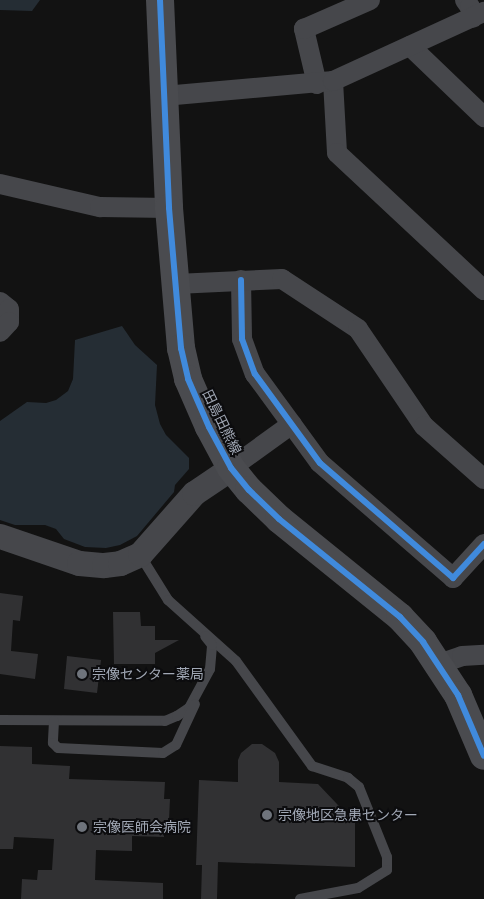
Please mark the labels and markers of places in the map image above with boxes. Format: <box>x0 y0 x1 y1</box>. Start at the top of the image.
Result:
place label: 宗像センター薬局 <box>92 666 204 682</box>
marker: 宗像センター薬局 <box>76 668 88 680</box>
place label: 宗像地区急患センター <box>278 807 418 823</box>
marker: 宗像地区急患センター <box>260 808 274 822</box>
place label: 宗像医師会病院 <box>93 819 191 835</box>
marker: 宗像医師会病院 <box>75 820 89 834</box>

